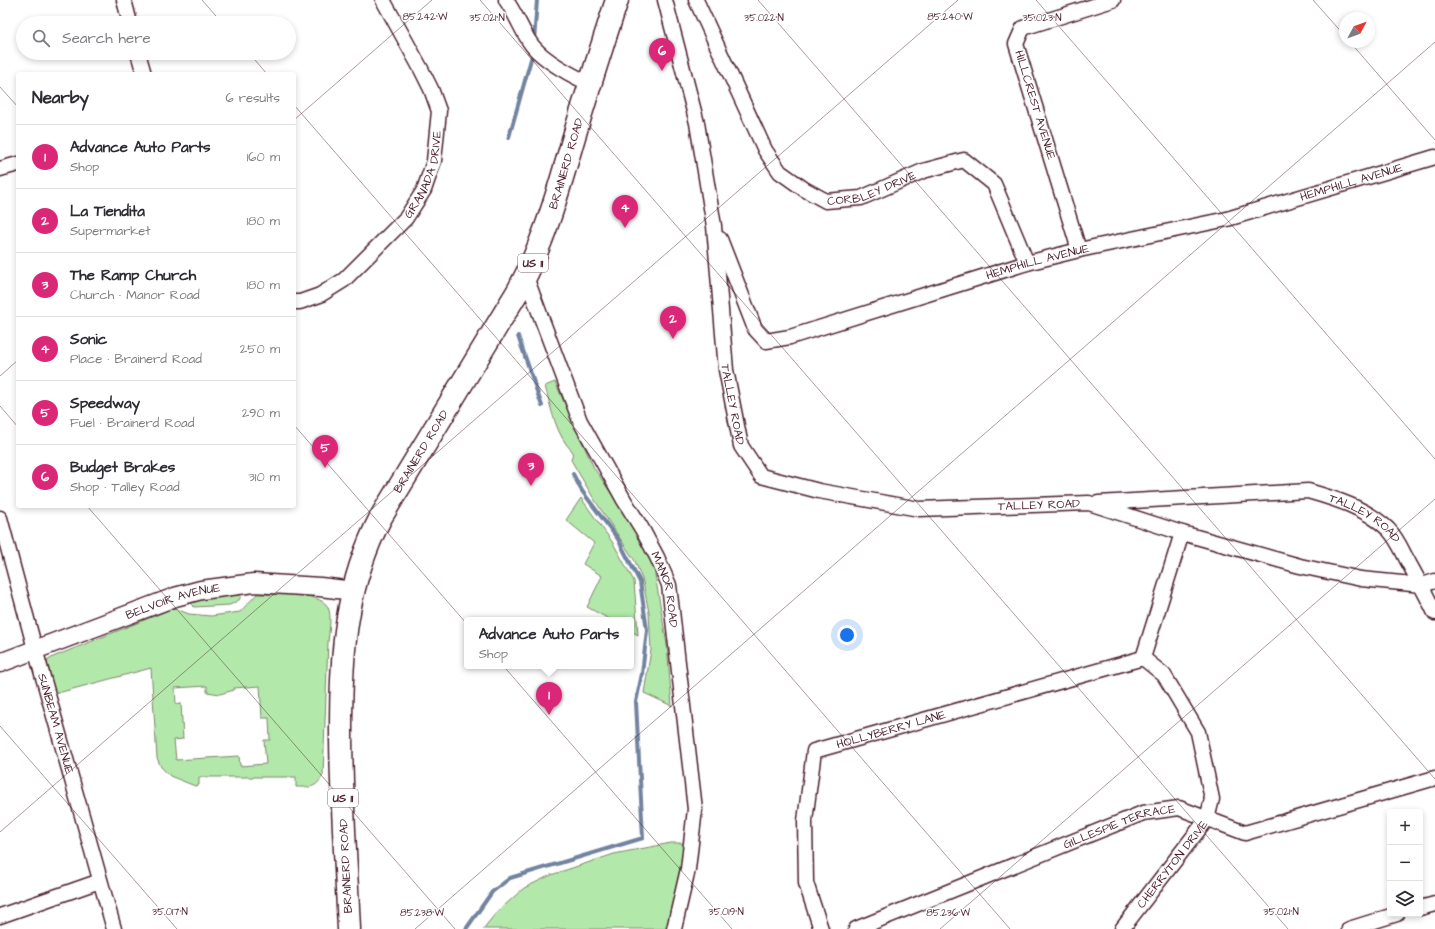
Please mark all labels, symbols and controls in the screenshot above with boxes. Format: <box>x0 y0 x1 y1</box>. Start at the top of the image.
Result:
text: 85.242°W <box>403 10 448 24</box>
text: 85.240°W <box>927 10 973 24</box>
text: 35.021°N <box>469 11 505 25</box>
text: 35.022°N <box>744 11 784 25</box>
text: 35.023°N <box>1022 11 1062 25</box>
north arrow <box>1339 12 1375 48</box>
search box <box>16 16 296 60</box>
icon: search <box>30 27 52 49</box>
text: Search here <box>62 28 151 49</box>
pin: 6 <box>649 38 675 71</box>
street label: HILLCREST AVENUE <box>1010 48 1060 162</box>
text: Nearby <box>32 86 89 110</box>
text: 6 results <box>225 89 280 107</box>
street label: BRAINERD ROAD <box>544 116 588 211</box>
street label: GRANADA DRIVE <box>400 130 445 221</box>
text: Advance Auto Parts <box>70 137 211 158</box>
text: 1 <box>44 148 46 166</box>
text: 160 m <box>247 148 280 166</box>
text: Shop <box>70 158 99 176</box>
street label: HEMPHILL AVENUE <box>1298 159 1405 205</box>
street label: CORBLEY DRIVE <box>827 167 919 209</box>
pin: 4 <box>612 195 638 228</box>
text: La Tiendita <box>70 201 145 222</box>
text: 2 <box>41 212 49 230</box>
text: 180 m <box>246 212 280 230</box>
text: Supermarket <box>70 222 151 240</box>
street label: HEMPHILL AVENUE <box>984 240 1091 284</box>
road number: US 11 <box>518 254 548 272</box>
text: The Ramp Church <box>70 265 196 286</box>
text: 3 <box>42 276 48 294</box>
text: 180 m <box>246 276 280 294</box>
text: Church · Manor Road <box>70 286 200 304</box>
pin: 2 <box>660 306 686 339</box>
text: Sonic <box>70 329 107 350</box>
text: 4 <box>41 340 49 358</box>
text: 250 m <box>240 340 280 358</box>
text: Place · Brainerd Road <box>70 350 202 368</box>
street label: TALLEY ROAD <box>717 363 749 447</box>
text: Speedway <box>70 393 140 414</box>
text: 5 <box>40 404 50 422</box>
text: 290 m <box>242 404 280 422</box>
street label: BRAINERD ROAD <box>389 406 453 496</box>
text: Fuel · Brainerd Road <box>70 414 194 432</box>
pin: 5 <box>312 435 338 468</box>
pin: 3 <box>518 453 544 486</box>
text: Budget Brakes <box>70 457 175 478</box>
text: 6 <box>41 468 49 486</box>
text: 310 m <box>248 468 280 486</box>
text: Shop · Talley Road <box>70 478 180 496</box>
street label: TALLEY ROAD <box>1327 489 1404 546</box>
street label: TALLEY ROAD <box>998 495 1081 515</box>
street label: MANOR ROAD <box>647 548 682 629</box>
street label: BELVOIR AVENUE <box>123 579 221 623</box>
popup <box>464 617 634 669</box>
text: Advance Auto Parts <box>479 624 619 645</box>
your location <box>837 625 857 645</box>
text: Shop <box>479 645 508 663</box>
street label: SUNBEAM AVENUE <box>34 671 78 776</box>
pin: 1 <box>536 682 562 715</box>
street label: HOLLYBERRY LANE <box>834 706 948 753</box>
road number: US 11 <box>328 789 358 807</box>
street label: GILLESPIE TERRACE <box>1060 800 1176 853</box>
map controls <box>1387 809 1423 917</box>
button: + <box>1387 809 1423 845</box>
street label: CHERRYTON DRIVE <box>1133 817 1212 912</box>
street label: BRAINERD ROAD <box>335 818 357 914</box>
button: − <box>1387 845 1423 881</box>
button: layers <box>1387 881 1423 917</box>
text: 35.017°N <box>152 905 188 919</box>
text: 35.019°N <box>708 905 744 919</box>
text: 35.021°N <box>1263 905 1299 919</box>
text: 85.238°W <box>400 906 445 920</box>
text: 85.236°W <box>926 906 970 920</box>

